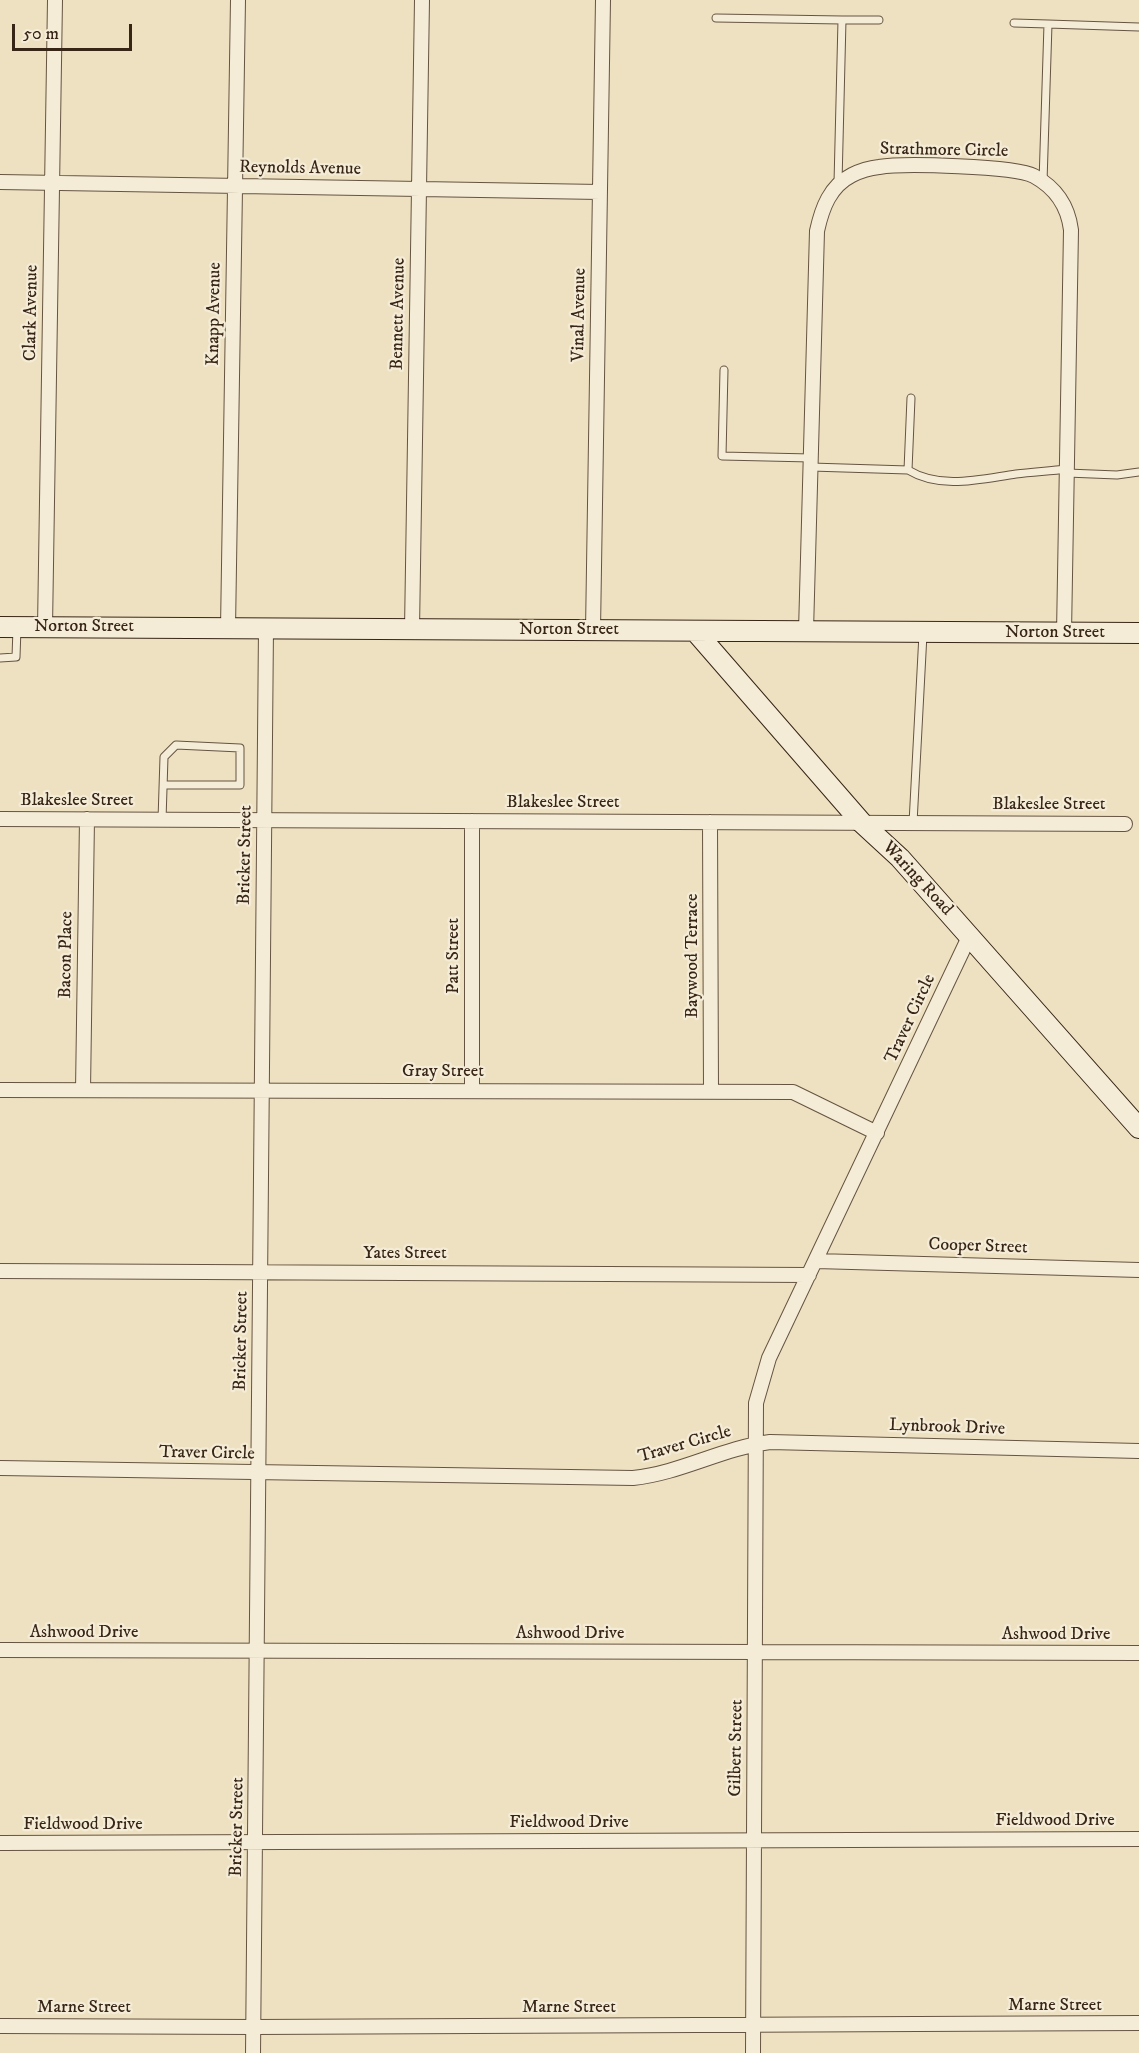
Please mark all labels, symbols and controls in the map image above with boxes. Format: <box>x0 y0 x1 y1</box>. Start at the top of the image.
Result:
scale bar <box>15 12 135 50</box>
text: 50 m <box>23 23 59 45</box>
street label: Strathmore Circle <box>880 139 1008 163</box>
street label: Reynolds Avenue <box>239 157 361 181</box>
street label: Bennett Avenue <box>387 258 411 370</box>
street label: Knapp Avenue <box>203 262 227 366</box>
street label: Clark Avenue <box>20 265 44 361</box>
street label: Vinal Avenue <box>568 268 592 362</box>
street label: Norton Street <box>34 616 134 638</box>
street label: Norton Street <box>519 619 619 641</box>
street label: Norton Street <box>1005 622 1105 644</box>
street label: Blakeslee Street <box>20 790 134 812</box>
street label: Blakeslee Street <box>506 792 620 814</box>
street label: Blakeslee Street <box>992 794 1106 816</box>
street label: Bricker Street <box>234 805 258 905</box>
street label: Waring Road <box>877 837 957 921</box>
street label: Baywood Terrace <box>682 894 704 1018</box>
street label: Bacon Place <box>55 911 79 999</box>
street label: Patt Street <box>443 918 465 994</box>
street label: Traver Circle <box>881 971 941 1067</box>
street label: Gray Street <box>402 1061 484 1083</box>
street label: Cooper Street <box>928 1234 1028 1260</box>
street label: Yates Street <box>363 1243 447 1265</box>
street label: Bricker Street <box>230 1291 254 1391</box>
street label: Lynbrook Drive <box>889 1415 1005 1441</box>
street label: Traver Circle <box>636 1421 734 1469</box>
street label: Traver Circle <box>159 1442 255 1466</box>
street label: Ashwood Drive <box>30 1622 138 1644</box>
street label: Ashwood Drive <box>516 1623 624 1645</box>
street label: Ashwood Drive <box>1002 1624 1110 1646</box>
street label: Gilbert Street <box>725 1699 749 1797</box>
street label: Bricker Street <box>226 1777 250 1877</box>
street label: Fieldwood Drive <box>995 1810 1115 1832</box>
street label: Fieldwood Drive <box>509 1812 629 1834</box>
street label: Fieldwood Drive <box>23 1814 143 1836</box>
street label: Marne Street <box>1008 1995 1102 2017</box>
street label: Marne Street <box>37 1997 131 2019</box>
street label: Marne Street <box>522 1997 616 2019</box>

